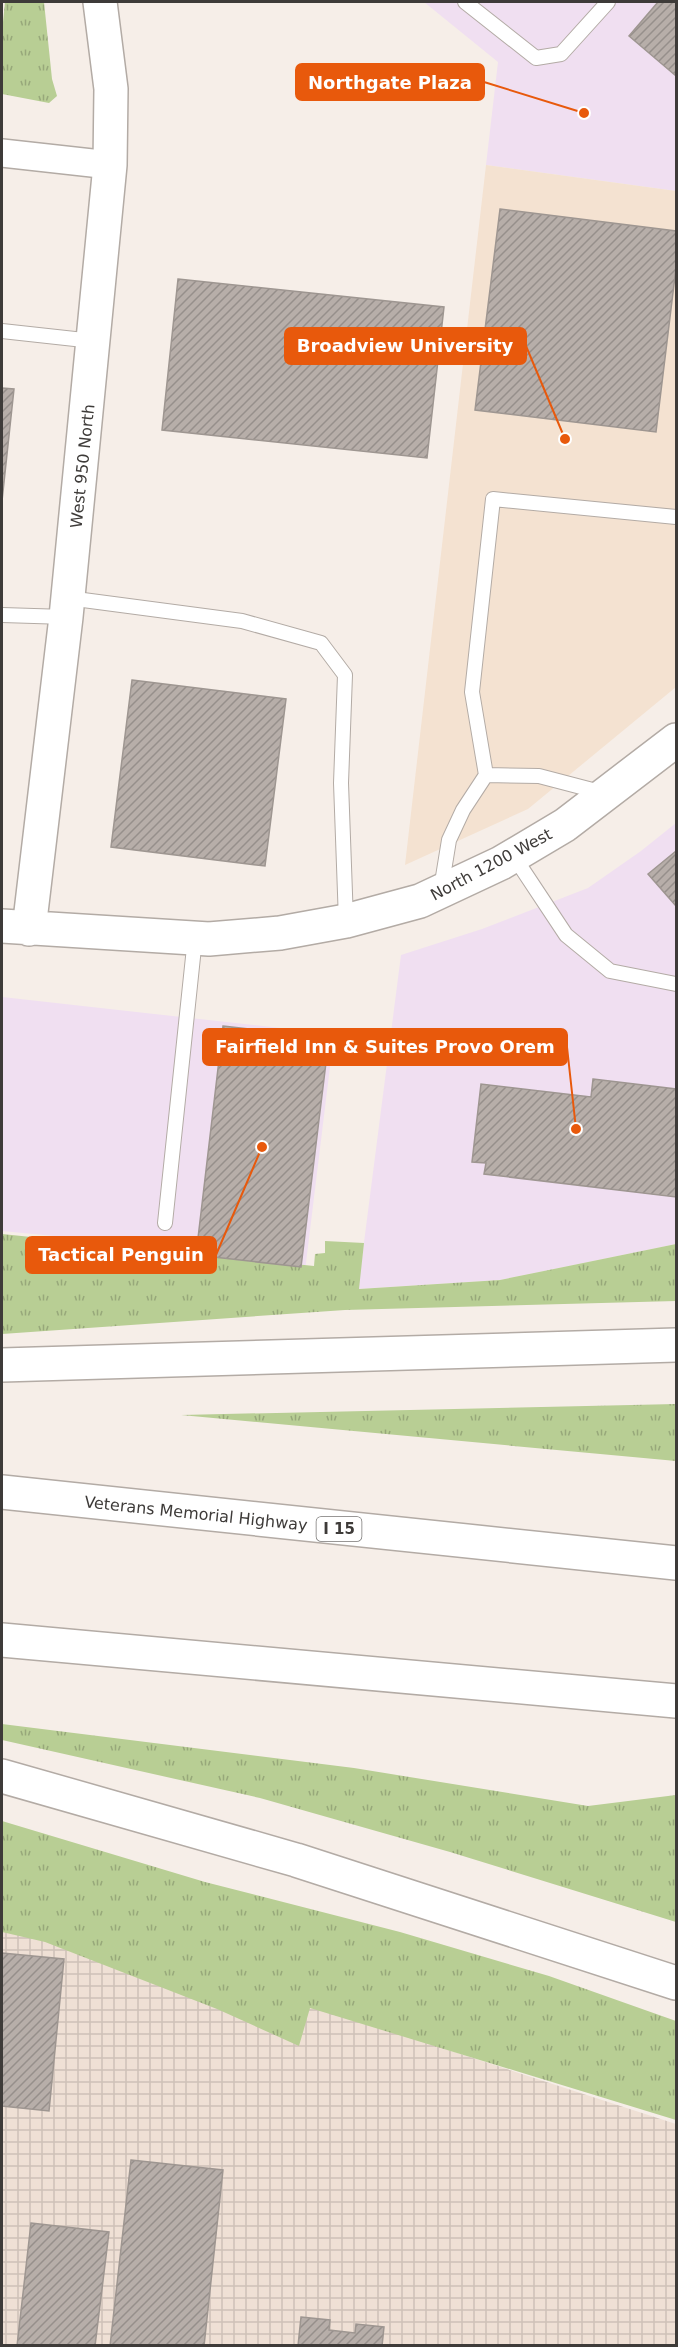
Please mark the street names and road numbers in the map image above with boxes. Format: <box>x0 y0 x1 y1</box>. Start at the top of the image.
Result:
street label: West 950 North <box>67 403 98 529</box>
street label: North 1200 West <box>427 824 555 905</box>
street label: Veterans Memorial Highway <box>84 1492 308 1535</box>
road number: I 15 <box>316 1517 362 1541</box>

